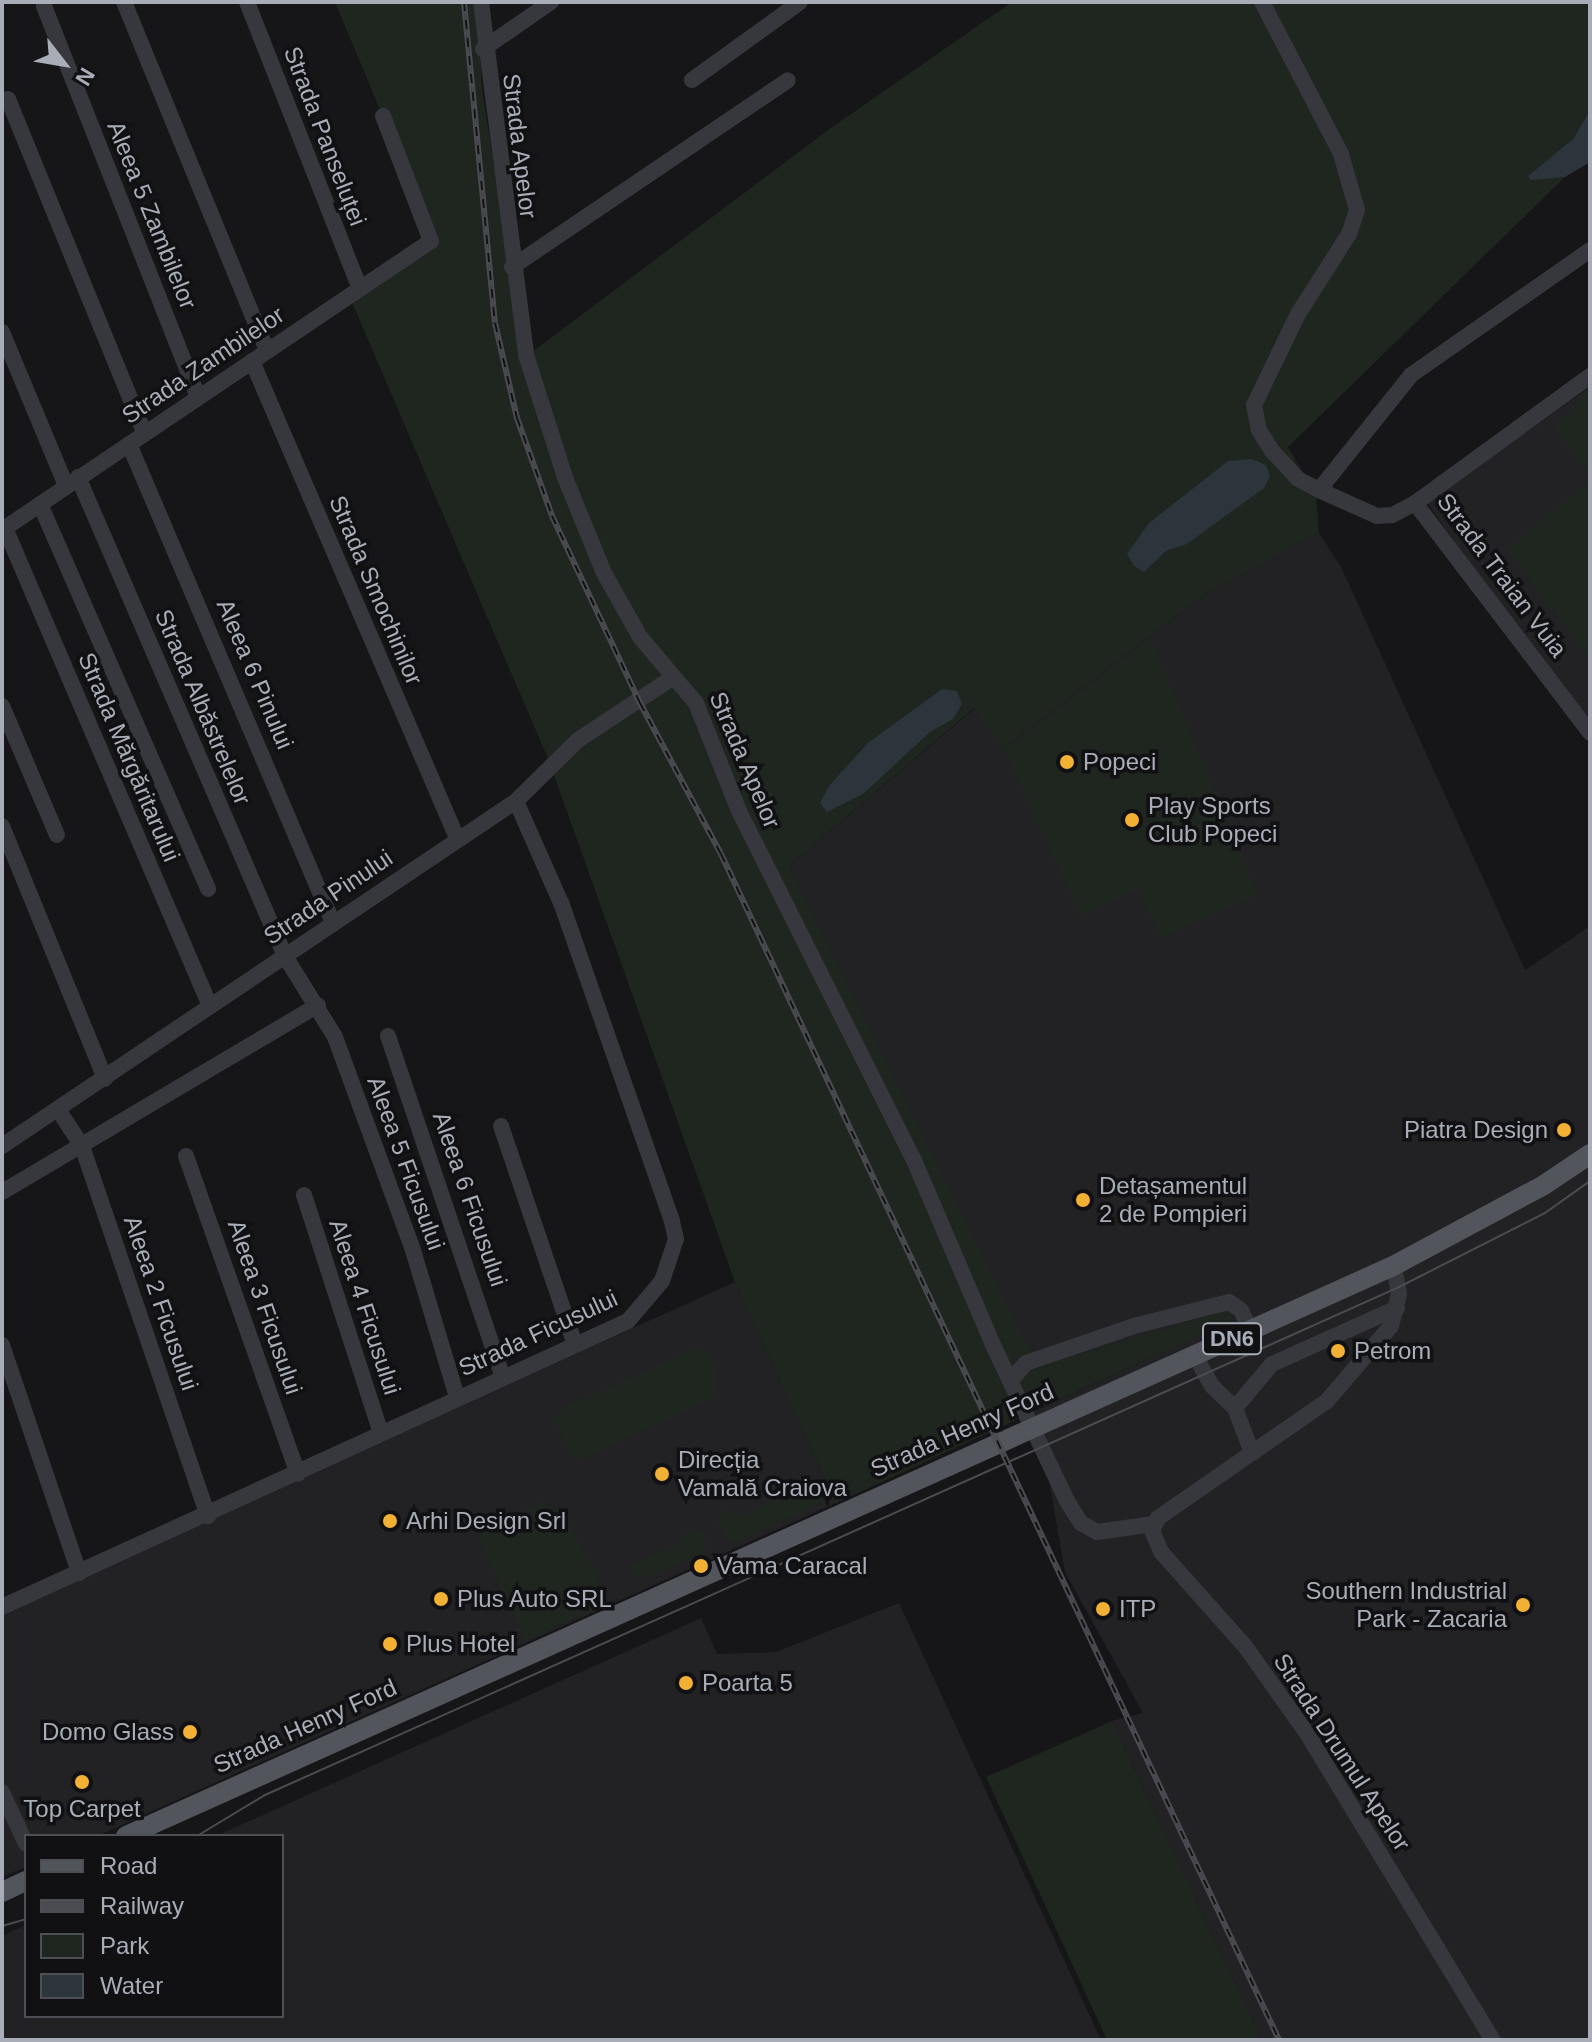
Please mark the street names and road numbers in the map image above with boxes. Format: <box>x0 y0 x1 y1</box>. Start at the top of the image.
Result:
street label: Strada Panseluței <box>278 42 372 230</box>
street label: Strada Apelor <box>497 71 543 221</box>
street label: Aleea 5 Zambilelor <box>101 117 203 313</box>
street label: Strada Zambilelor <box>116 300 290 430</box>
street label: Strada Traian Vuia <box>1431 487 1573 663</box>
street label: Strada Smochinilor <box>323 491 429 689</box>
street label: Aleea 6 Pinului <box>210 595 300 753</box>
street label: Strada Albăstrelelor <box>149 604 257 810</box>
street label: Strada Mărgăritarului <box>72 648 186 866</box>
street label: Strada Apelor <box>703 687 787 833</box>
street label: Strada Pinului <box>258 843 398 951</box>
street label: Aleea 5 Ficusului <box>361 1072 451 1254</box>
street label: Aleea 6 Ficusului <box>427 1108 513 1290</box>
street label: Aleea 2 Ficusului <box>118 1212 204 1394</box>
street label: Aleea 3 Ficusului <box>222 1216 308 1398</box>
street label: Aleea 4 Ficusului <box>323 1216 407 1398</box>
street label: Strada Ficusului <box>454 1284 622 1382</box>
road number: DN6 <box>1200 1321 1264 1357</box>
street label: Strada Henry Ford <box>866 1377 1058 1483</box>
street label: Strada Drumul Apelor <box>1267 1647 1417 1857</box>
street label: Strada Henry Ford <box>209 1673 401 1779</box>

